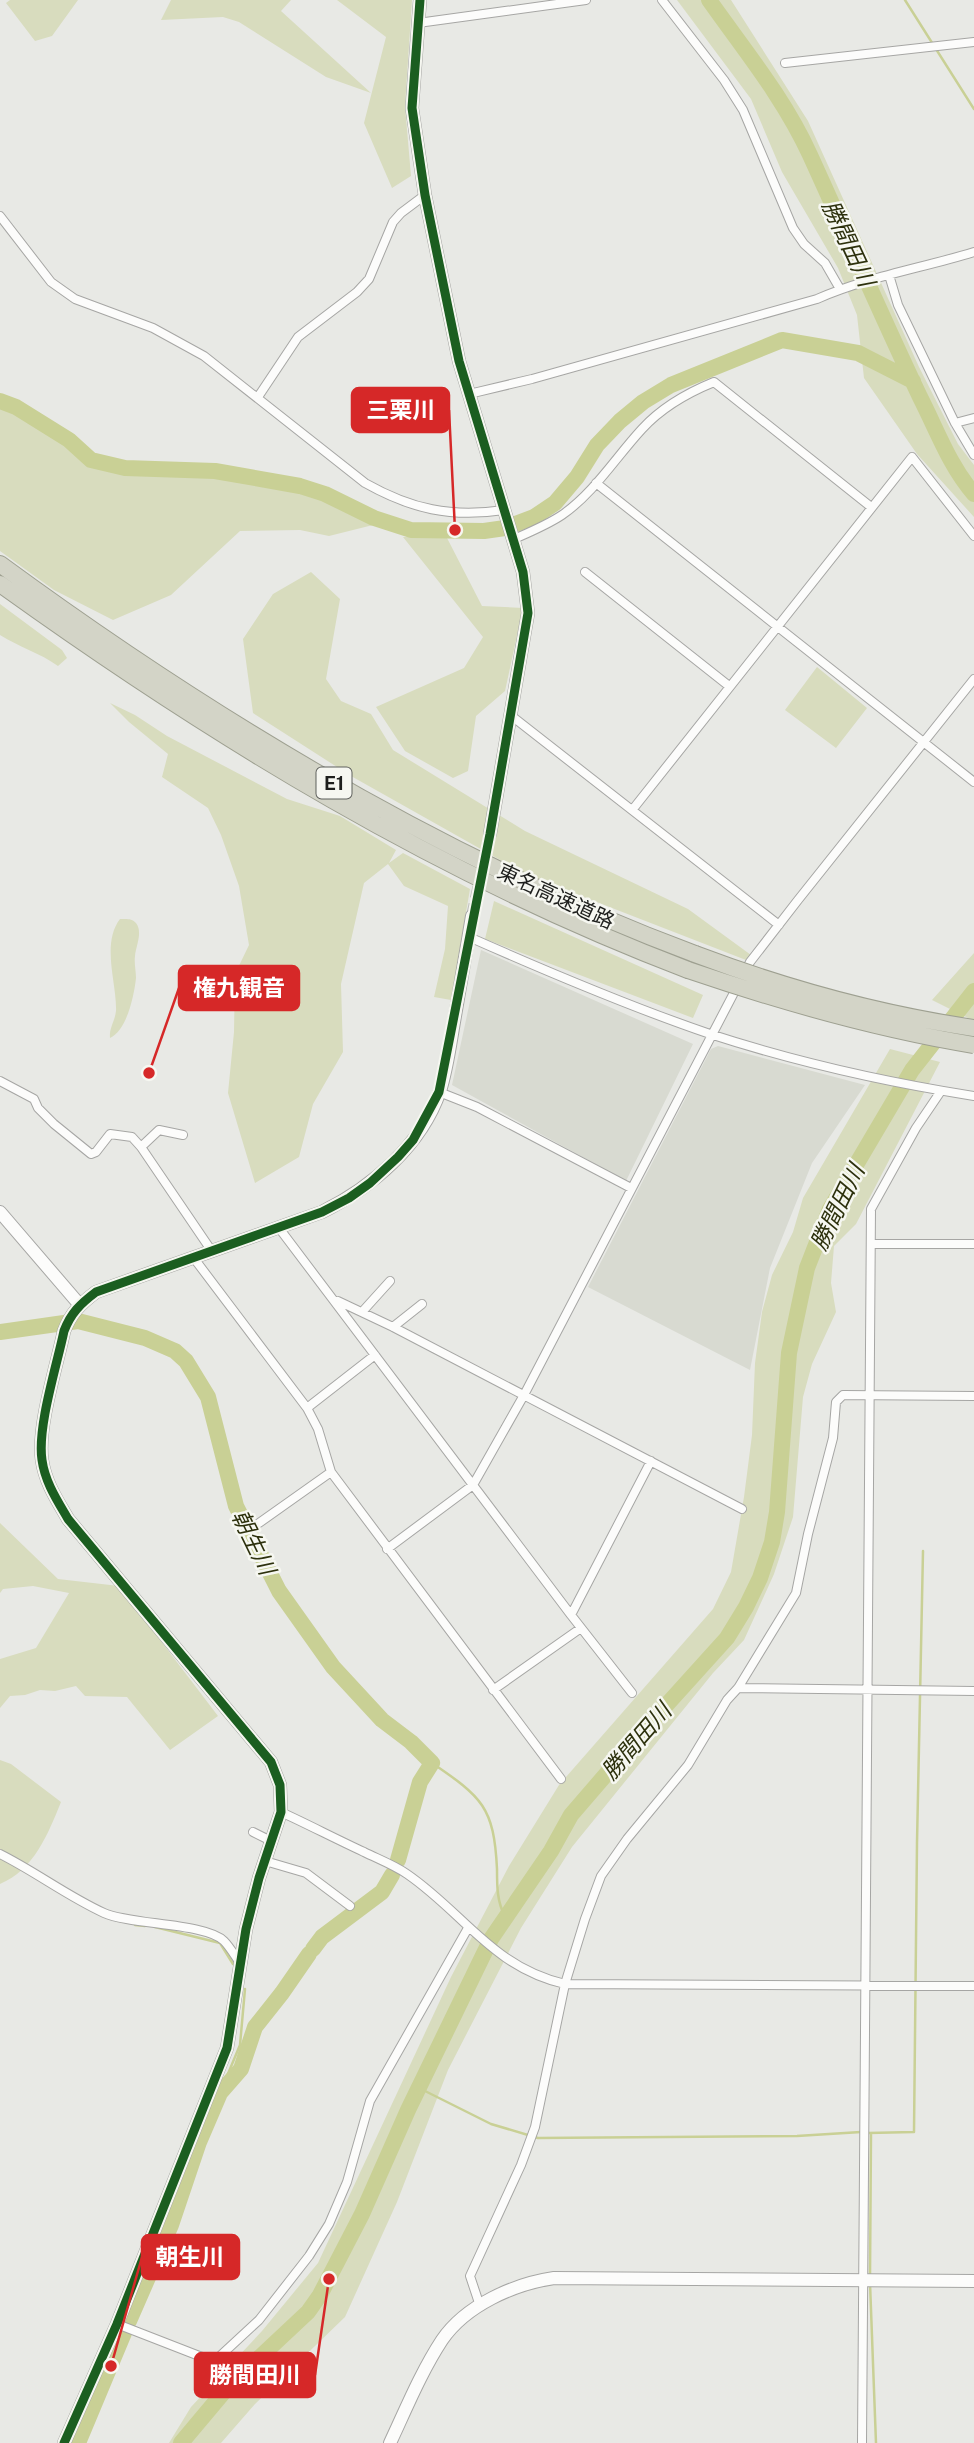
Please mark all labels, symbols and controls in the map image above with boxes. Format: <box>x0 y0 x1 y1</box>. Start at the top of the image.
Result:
water label: 勝間田川 <box>817 196 882 293</box>
callout: 三栗川 <box>352 388 449 432</box>
text: 三栗川 <box>367 396 436 423</box>
road number: E1 <box>316 768 352 798</box>
street label: 東名高速道路 <box>494 858 618 934</box>
callout: 権九観音 <box>179 966 299 1010</box>
text: 権九観音 <box>193 974 285 1001</box>
water label: 勝間田川 <box>805 1157 871 1254</box>
water label: 朝生川 <box>227 1505 283 1582</box>
water label: 勝間田川 <box>596 1695 678 1785</box>
callout: 朝生川 <box>142 2235 239 2279</box>
text: 朝生川 <box>156 2243 225 2270</box>
callout: 勝間田川 <box>195 2353 315 2397</box>
text: 勝間田川 <box>209 2361 301 2388</box>

